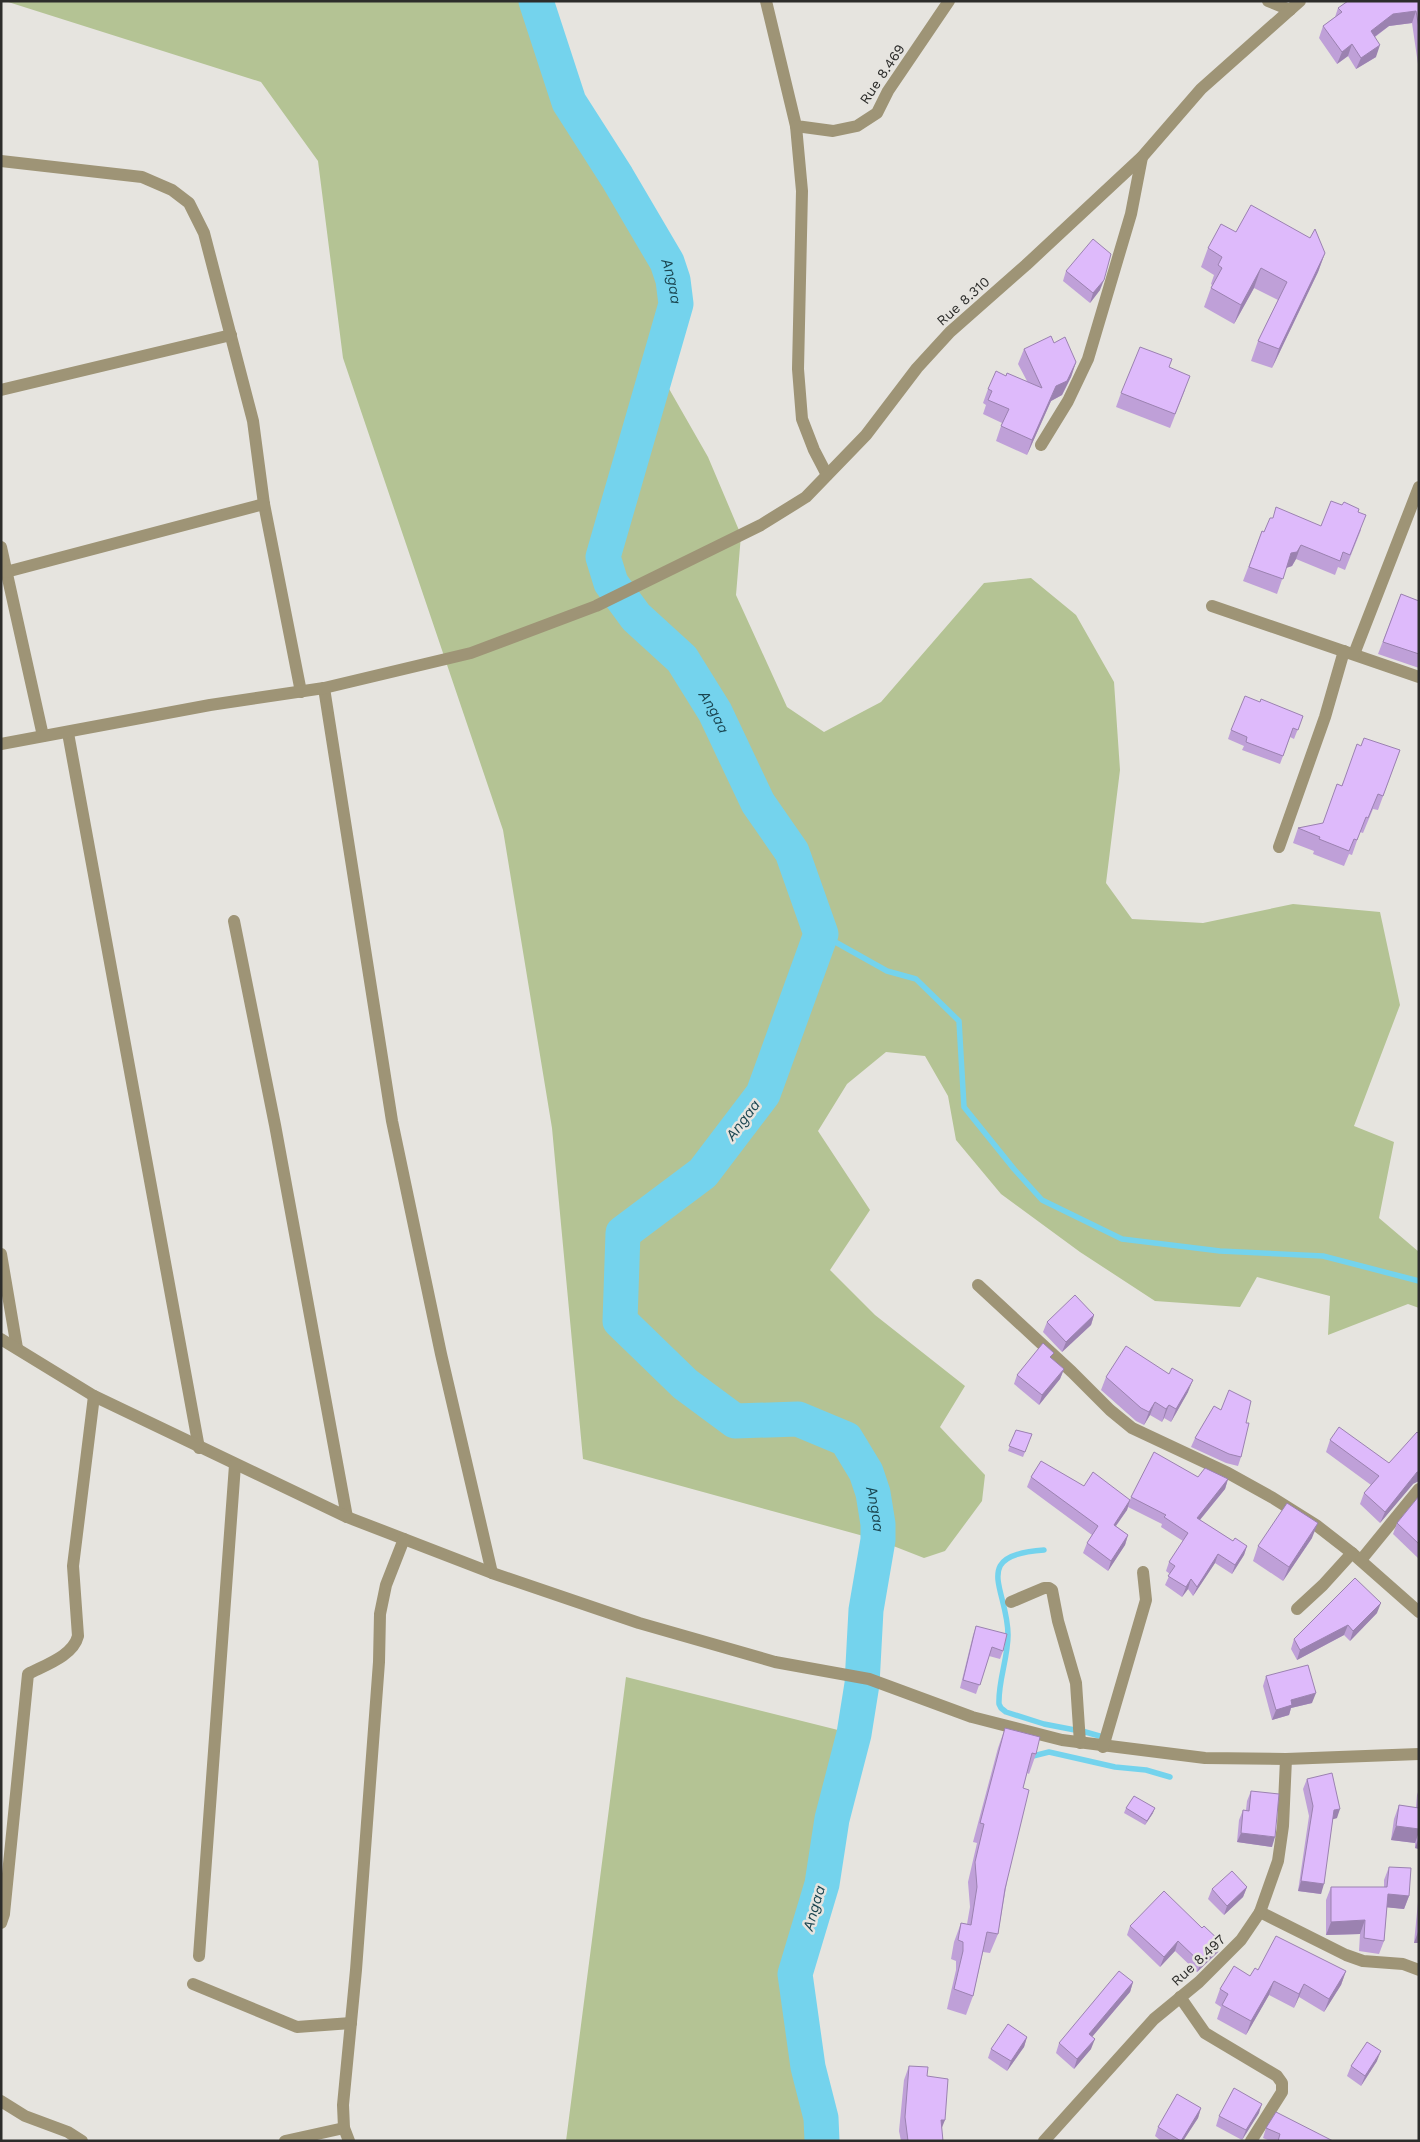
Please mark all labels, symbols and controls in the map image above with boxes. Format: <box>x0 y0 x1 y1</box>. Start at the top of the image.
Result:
street label: Rue 8.469 <box>856 41 908 107</box>
water label: Angaa <box>657 255 685 305</box>
street label: Rue 8.310 <box>933 273 993 329</box>
water label: Angaa <box>694 686 733 736</box>
water label: Angaa <box>721 1096 764 1145</box>
water label: Angaa <box>862 1483 887 1532</box>
water label: Angaa <box>799 1883 829 1934</box>
street label: Rue 8.497 <box>1168 1931 1228 1989</box>

